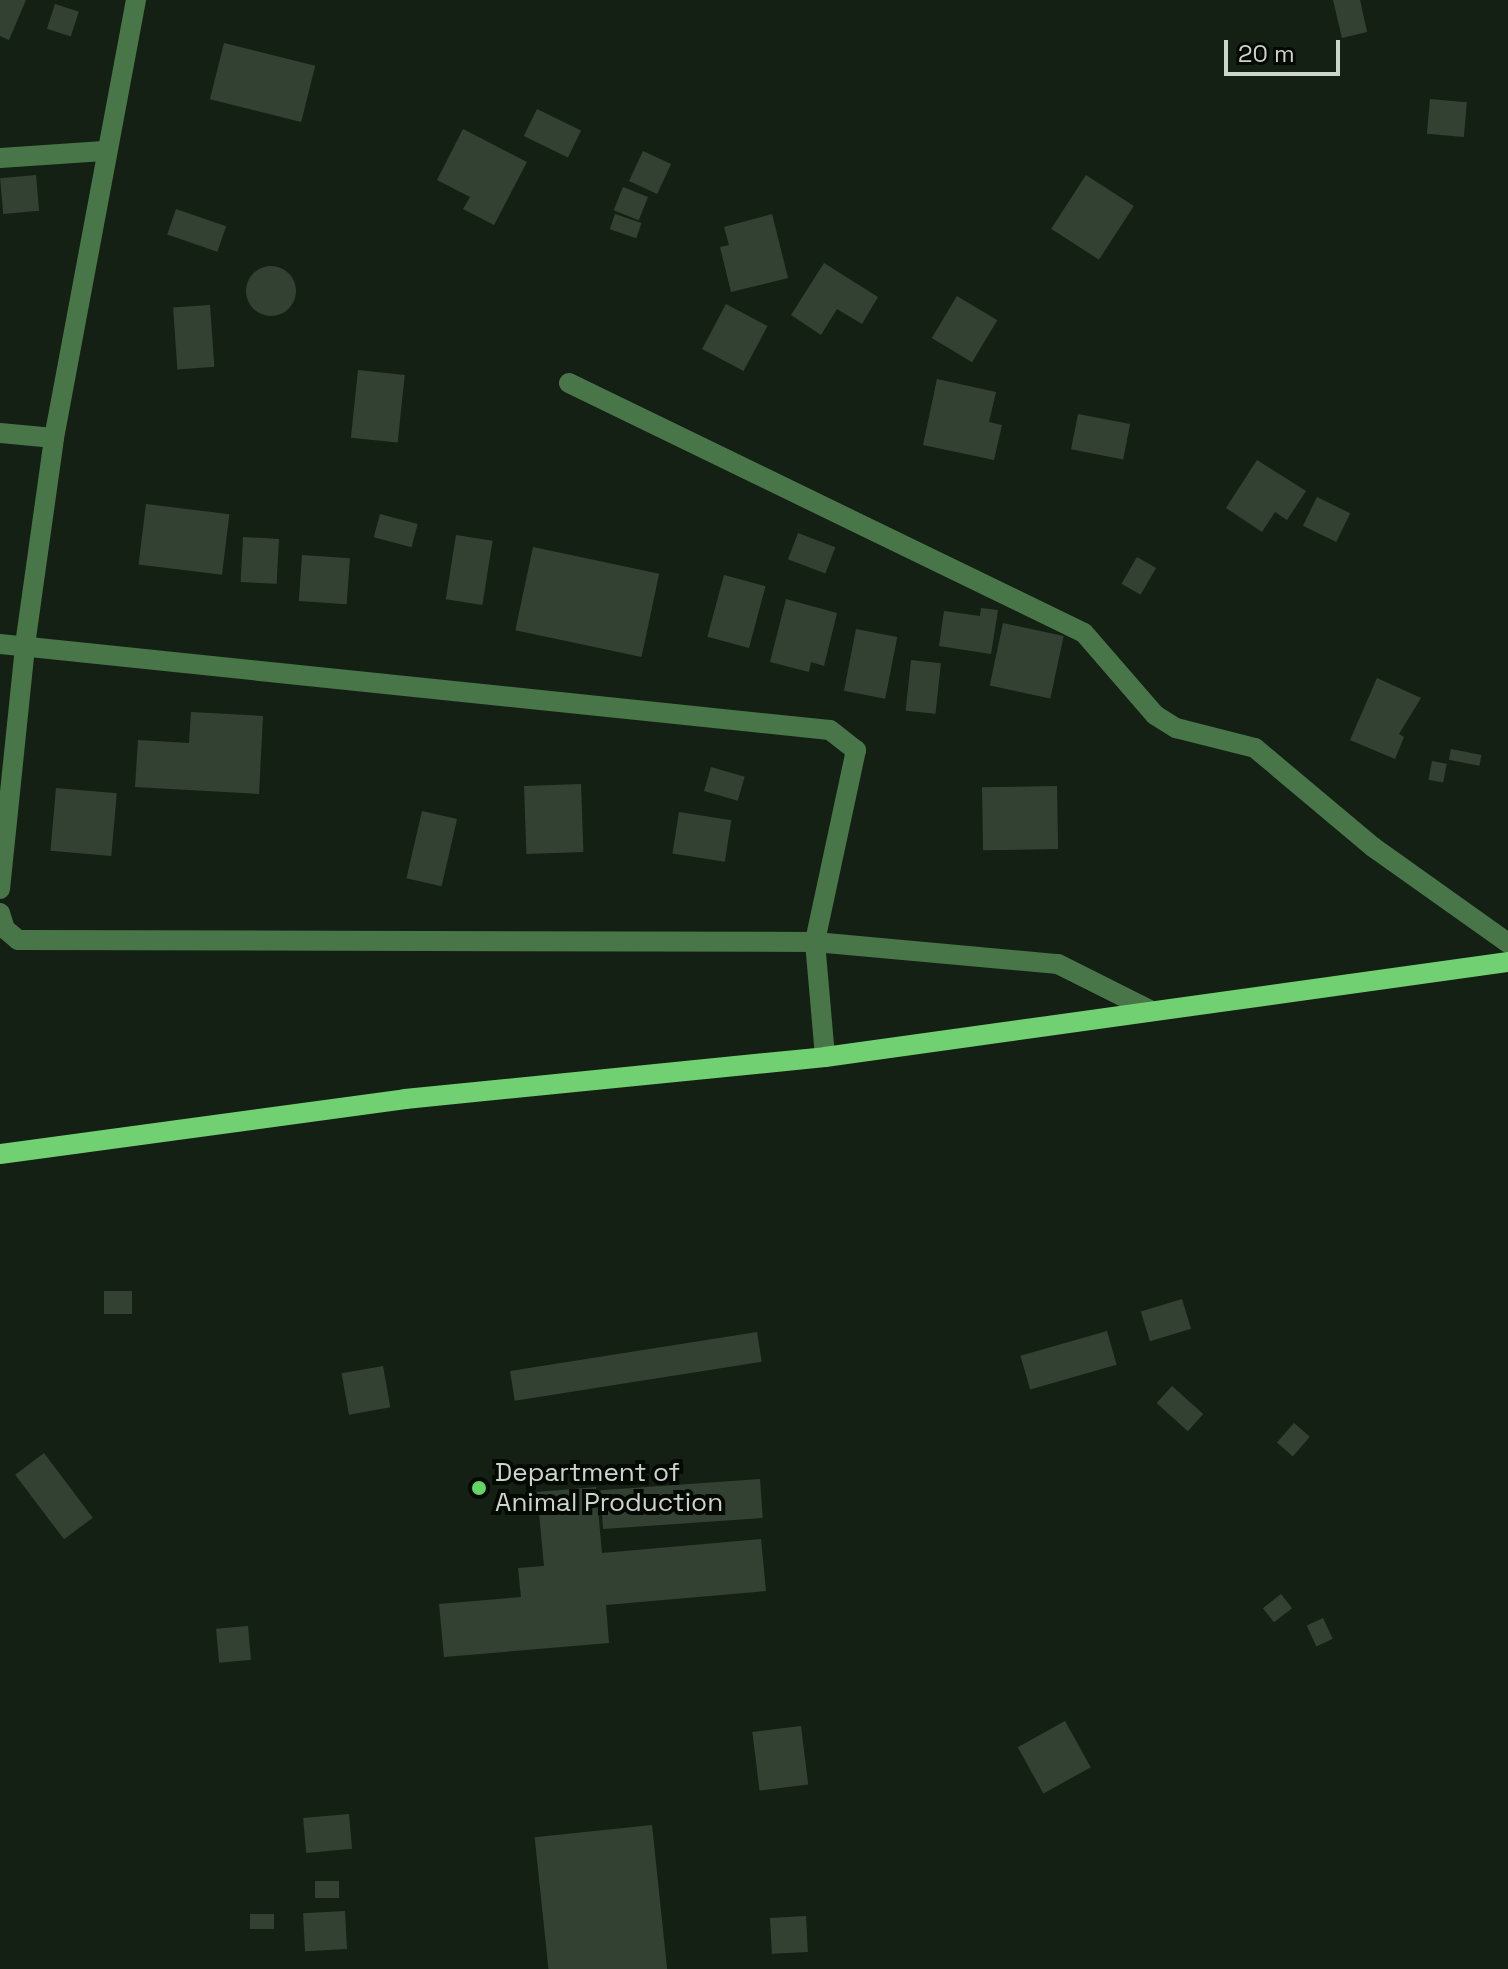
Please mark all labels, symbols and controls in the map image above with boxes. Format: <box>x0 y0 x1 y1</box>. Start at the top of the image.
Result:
scale bar <box>1228 24 1344 74</box>
text: 20 m <box>1238 38 1295 69</box>
place label: Department of Animal Production <box>495 1457 723 1518</box>
marker: Department of Animal Production <box>470 1479 488 1497</box>

